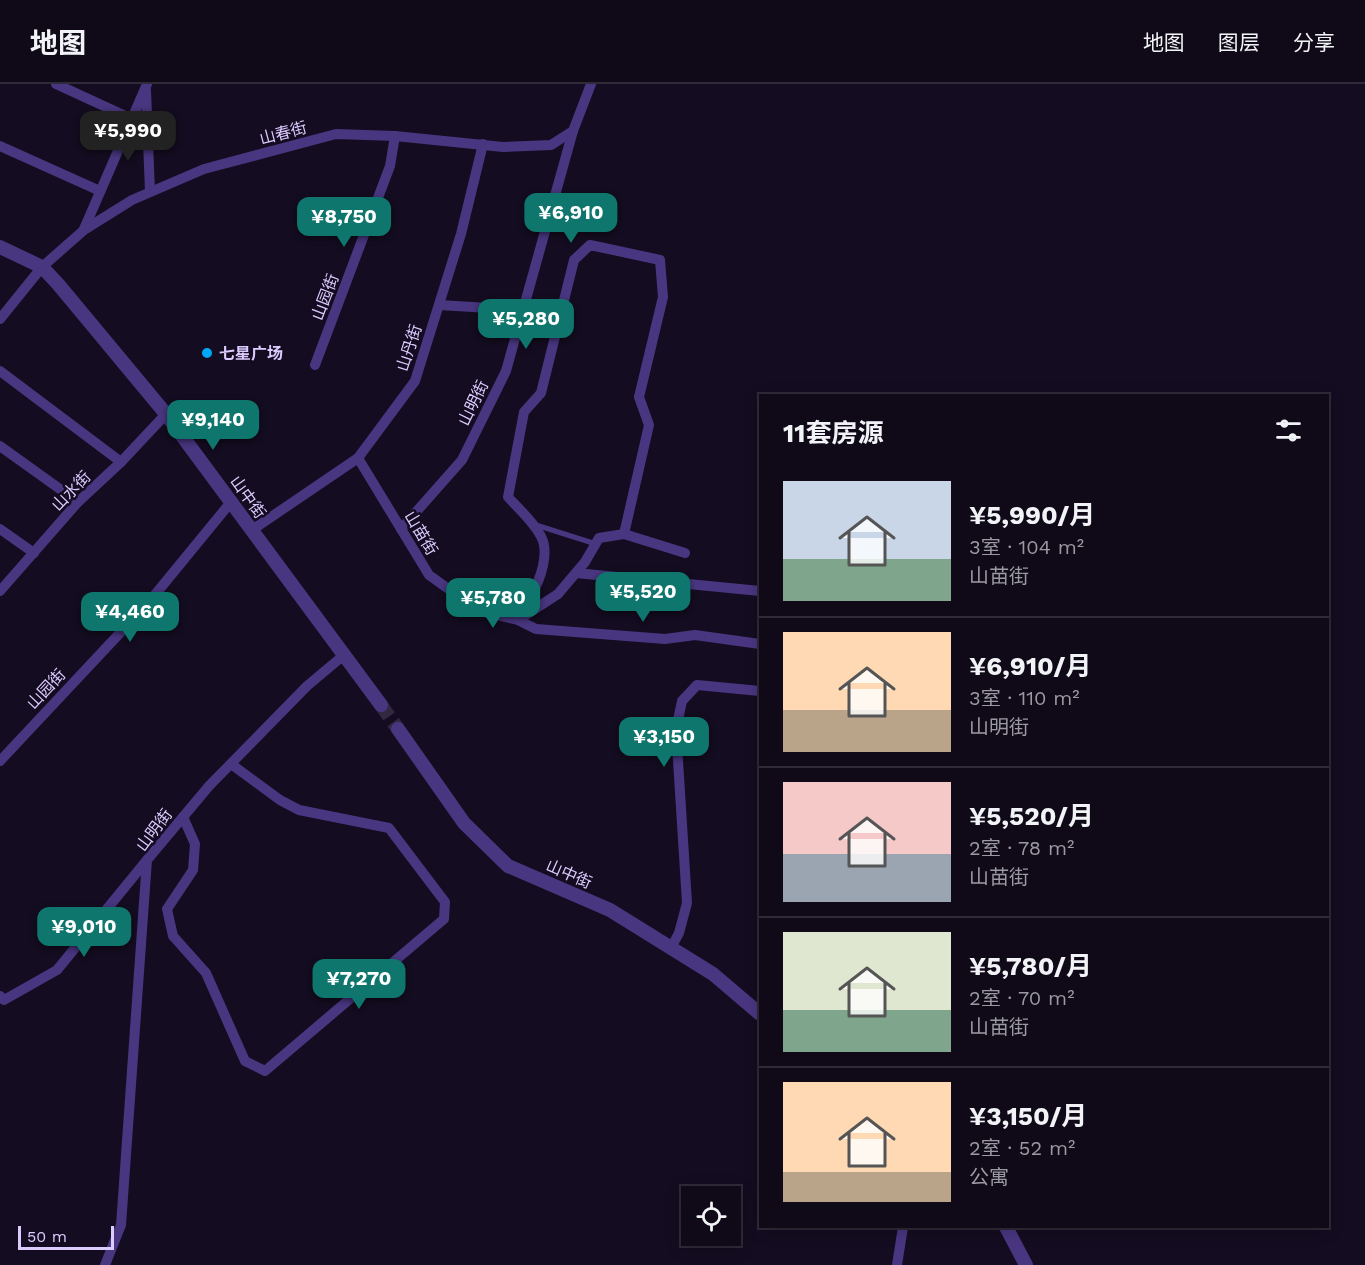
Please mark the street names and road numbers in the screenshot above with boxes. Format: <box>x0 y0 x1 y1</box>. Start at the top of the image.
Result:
street label: 山春街 <box>257 118 309 148</box>
street label: 山园街 <box>308 271 342 323</box>
street label: 山丹街 <box>393 322 425 374</box>
street label: 山明街 <box>454 377 492 429</box>
street label: 山水街 <box>47 467 95 515</box>
street label: 山中街 <box>226 472 270 522</box>
street label: 山苗街 <box>400 508 442 558</box>
street label: 山园街 <box>23 665 69 713</box>
street label: 山明街 <box>132 805 176 855</box>
street label: 山中街 <box>543 856 595 892</box>

